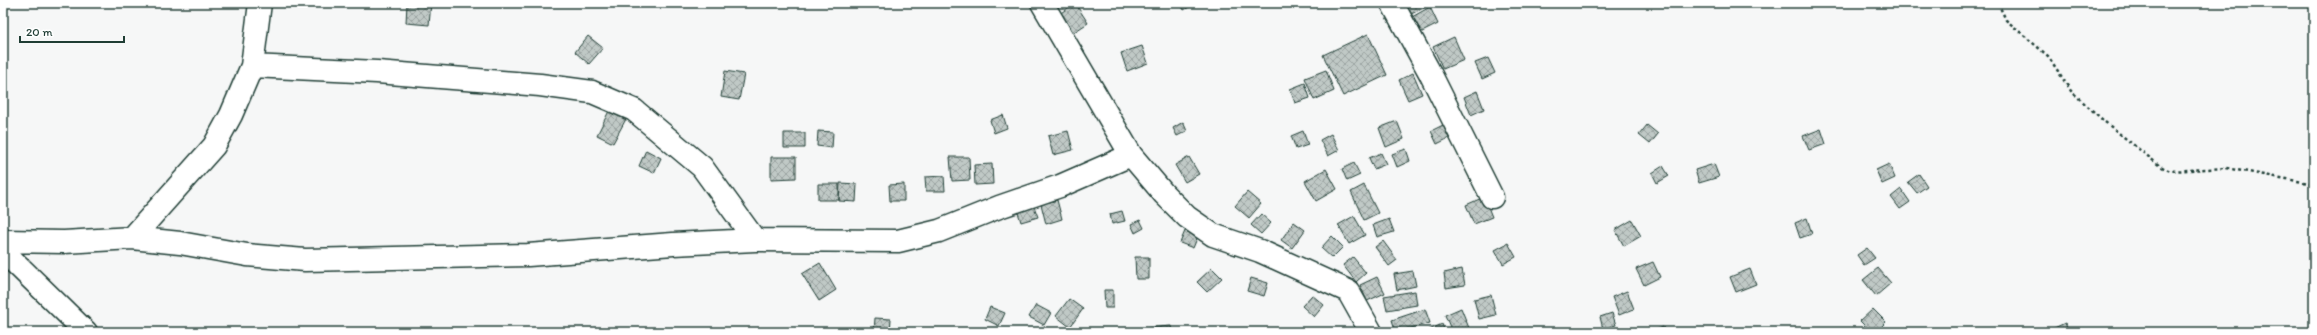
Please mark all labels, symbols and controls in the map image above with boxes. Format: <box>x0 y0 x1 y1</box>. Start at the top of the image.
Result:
scale bar <box>20 18 124 44</box>
text: 20 m <box>26 25 53 39</box>

